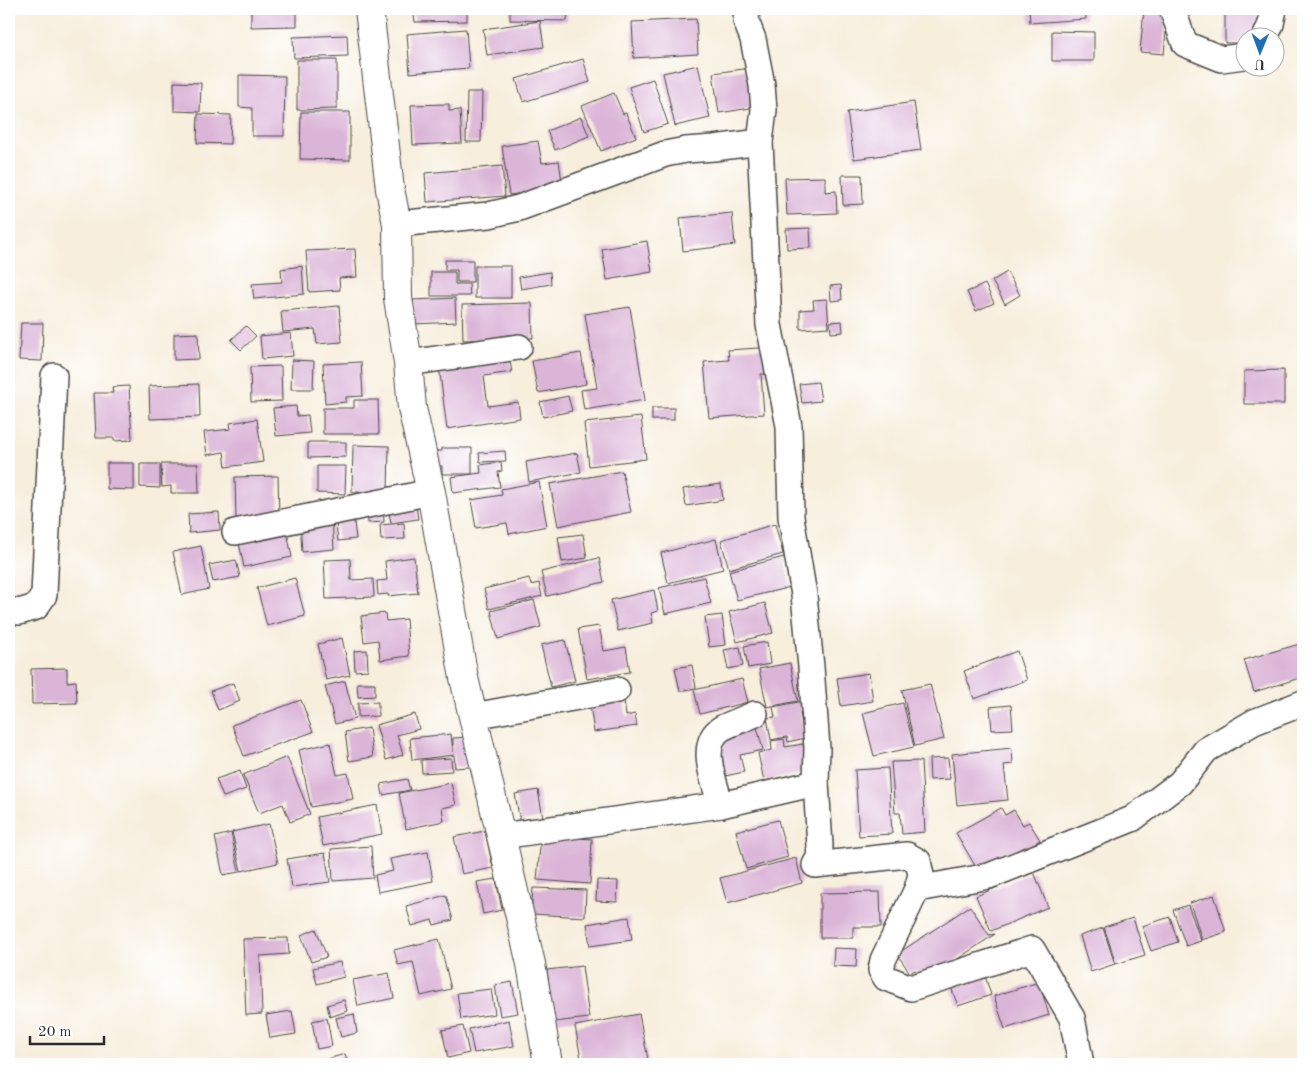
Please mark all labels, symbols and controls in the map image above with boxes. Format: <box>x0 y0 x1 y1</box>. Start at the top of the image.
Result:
north arrow <box>1234 28 1284 78</box>
text: U <box>1254 57 1265 71</box>
scale bar <box>30 1013 104 1045</box>
text: 20 m <box>38 1025 72 1040</box>

